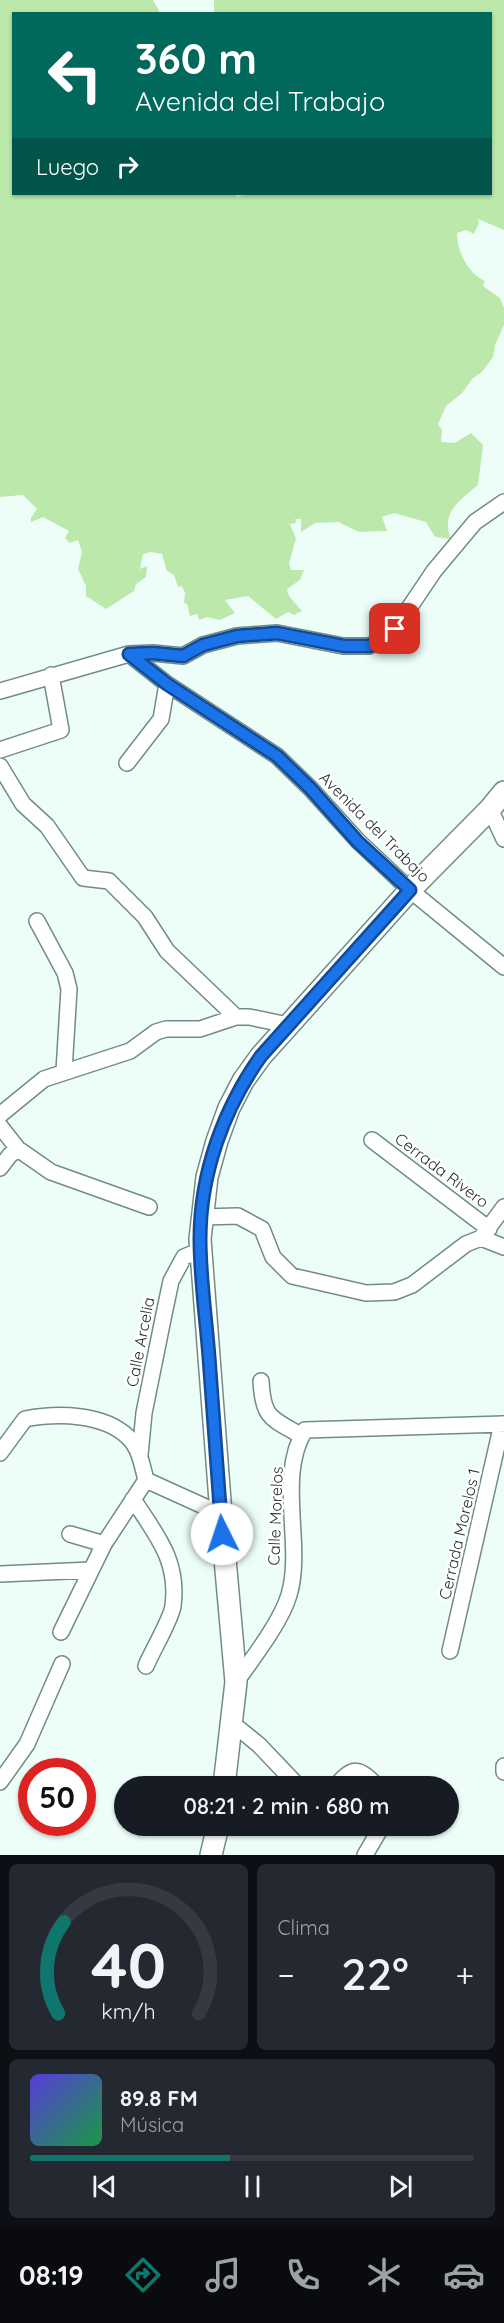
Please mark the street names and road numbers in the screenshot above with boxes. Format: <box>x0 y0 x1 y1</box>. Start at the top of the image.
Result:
street label: Avenida del Trabajo <box>315 767 435 887</box>
street label: Cerrada Rivero <box>391 1128 493 1212</box>
street label: Calle Arcelia <box>121 1295 159 1389</box>
street label: Calle Morelos <box>263 1466 287 1566</box>
street label: Cerrada Morelos 1 <box>434 1467 484 1601</box>

